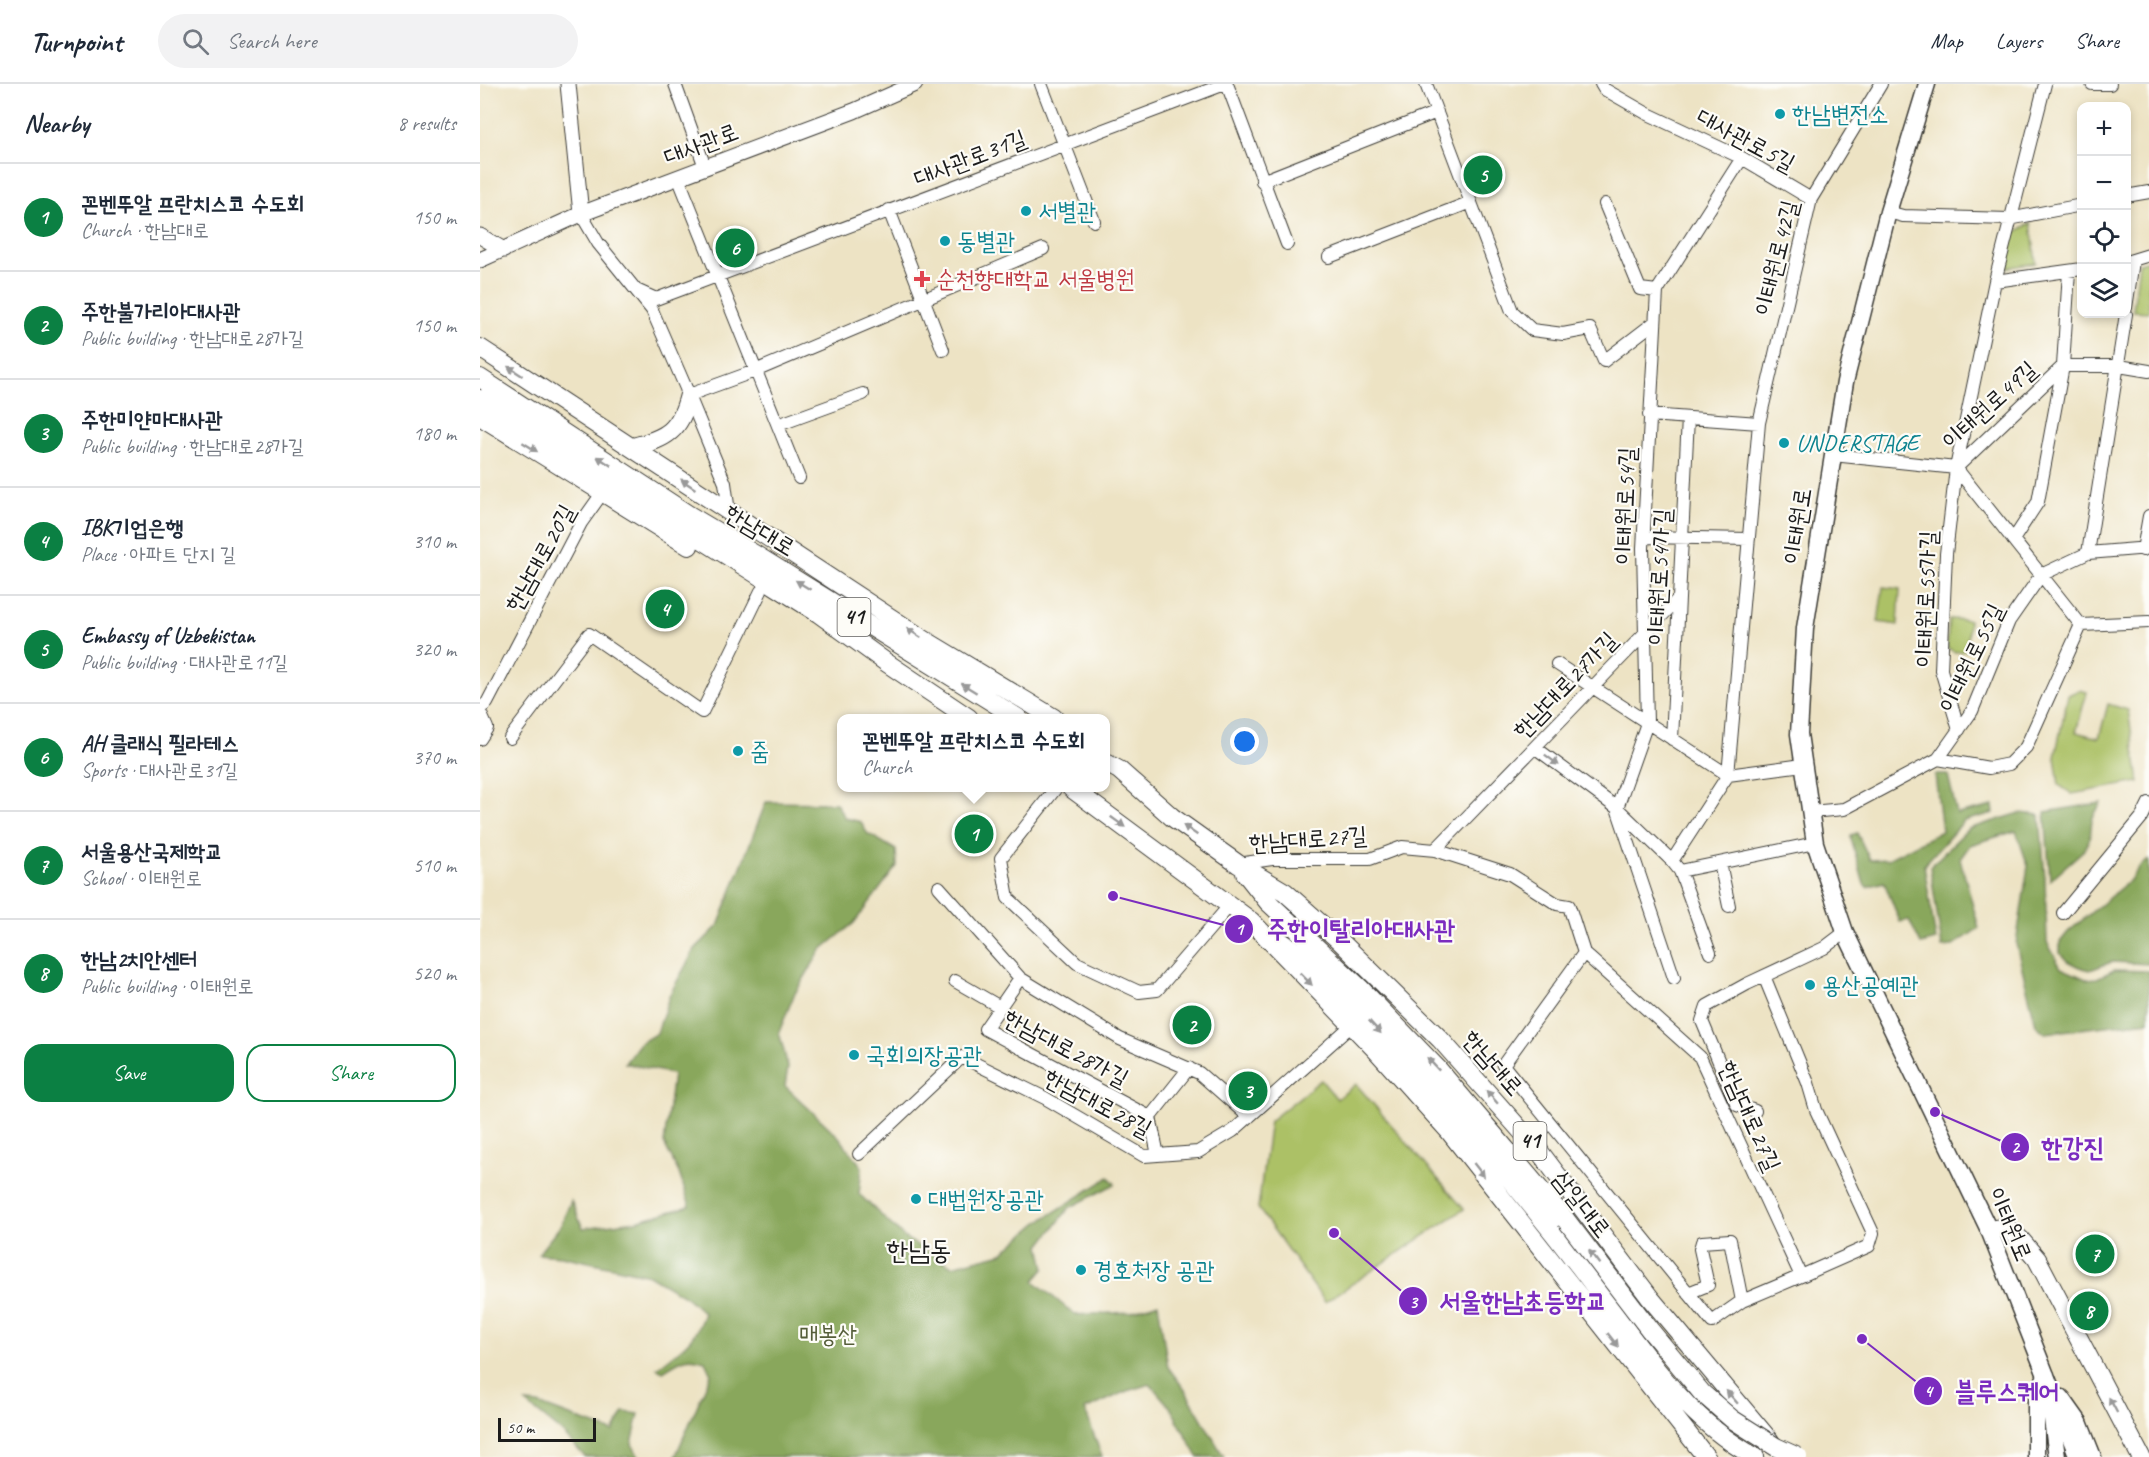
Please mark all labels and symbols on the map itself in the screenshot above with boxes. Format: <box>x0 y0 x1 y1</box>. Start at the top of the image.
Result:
place label: 한남변전소 <box>1792 99 1889 129</box>
street label: 대사관로5길 <box>1692 102 1800 178</box>
marker: 한남변전소 <box>1773 107 1787 121</box>
street label: 대사관로 <box>660 116 742 172</box>
street label: 대사관로31길 <box>909 123 1031 193</box>
pin: 5 <box>1464 152 1502 197</box>
place label: 서별관 <box>1038 196 1096 226</box>
street label: 이태원로42길 <box>1747 197 1805 319</box>
marker: 서별관 <box>1019 204 1033 218</box>
pin: 6 <box>716 226 754 270</box>
place label: 동별관 <box>957 226 1015 256</box>
marker: 동별관 <box>938 234 952 248</box>
place label: 순천향대학교 서울병원 <box>936 264 1135 294</box>
marker: 순천향대학교 서울병원 <box>913 270 931 288</box>
street label: 이태원로49길 <box>1935 354 2043 456</box>
one-way arrow <box>507 365 524 376</box>
place label: UNDERSTAGE <box>1796 428 1922 458</box>
marker: UNDERSTAGE <box>1777 436 1791 450</box>
one-way arrow <box>522 441 538 452</box>
street label: 이태원로54길 <box>1608 446 1642 566</box>
one-way arrow <box>596 455 613 466</box>
one-way arrow <box>680 479 696 490</box>
street label: 이태원로 <box>1776 486 1818 566</box>
street label: 한남대로 <box>719 497 801 563</box>
street label: 한남대로20길 <box>498 499 582 617</box>
street label: 이태원로54가길 <box>1640 508 1678 646</box>
street label: 이태원로55가길 <box>1909 530 1943 668</box>
one-way arrow <box>795 579 811 590</box>
pin: 4 <box>646 586 684 632</box>
road number: 41 <box>838 598 871 636</box>
street label: 이태원로55길 <box>1932 598 2010 718</box>
street label: 한남대로27가길 <box>1506 625 1624 745</box>
one-way arrow <box>906 628 923 639</box>
one-way arrow <box>961 682 977 693</box>
your location <box>1230 727 1259 756</box>
place label: 줌 <box>750 736 769 766</box>
marker: 줌 <box>731 744 745 758</box>
one-way arrow <box>1544 754 1560 766</box>
pin: 1 <box>954 812 994 856</box>
one-way arrow <box>1110 816 1126 828</box>
street label: 한남대로27길 <box>1248 820 1368 858</box>
one-way arrow <box>1183 824 1199 836</box>
callout: 주한이탈리아대사관 <box>1224 907 1467 951</box>
text: 주한이탈리아대사관 <box>1267 913 1455 946</box>
text: 1 <box>1235 918 1245 940</box>
place label: 용산공예관 <box>1822 970 1919 1000</box>
one-way arrow <box>1299 971 1313 986</box>
marker: 용산공예관 <box>1803 978 1817 992</box>
street label: 한남대로28가길 <box>998 1002 1134 1094</box>
pin: 2 <box>1172 1002 1212 1048</box>
one-way arrow <box>1368 1019 1382 1033</box>
street label: 한남대로 <box>1456 1024 1530 1102</box>
place label: 국회의장공관 <box>866 1040 982 1070</box>
marker: 국회의장공관 <box>847 1048 861 1062</box>
street label: 한남대로27길 <box>1712 1056 1788 1176</box>
one-way arrow <box>1426 1057 1440 1071</box>
street label: 한남대로28길 <box>1039 1062 1157 1144</box>
pin: 3 <box>1228 1068 1268 1114</box>
one-way arrow <box>1485 1090 1498 1105</box>
road number: 41 <box>1514 1122 1546 1160</box>
callout: 한강진 <box>2000 1125 2116 1169</box>
text: 한강진 <box>2041 1131 2104 1164</box>
text: 2 <box>2011 1136 2021 1158</box>
one-way arrow <box>1473 1162 1485 1177</box>
street label: 삼일대로 <box>1546 1164 1618 1244</box>
street label: 이태원로 <box>1981 1183 2039 1265</box>
place label: 대법원장공관 <box>928 1184 1044 1214</box>
marker: 대법원장공관 <box>909 1192 923 1206</box>
pin: 7 <box>2076 1232 2114 1276</box>
district label: 한남동 <box>886 1233 952 1267</box>
one-way arrow <box>1588 1249 1600 1265</box>
place label: 경호처장 공관 <box>1093 1255 1215 1285</box>
marker: 경호처장 공관 <box>1074 1263 1088 1277</box>
callout: 서울한남초등학교 <box>1398 1279 1619 1323</box>
text: 서울한남초등학교 <box>1439 1285 1607 1318</box>
pin: 8 <box>2070 1288 2108 1334</box>
text: 3 <box>1409 1291 1419 1313</box>
park label: 매봉산 <box>799 1319 857 1349</box>
one-way arrow <box>1606 1332 1618 1347</box>
callout: 블루스퀘어 <box>1913 1369 2071 1413</box>
text: 블루스퀘어 <box>1955 1375 2059 1408</box>
text: 4 <box>1924 1380 1934 1402</box>
one-way arrow <box>1726 1390 1739 1405</box>
one-way arrow <box>2109 1397 2118 1414</box>
scale bar <box>498 1415 596 1442</box>

